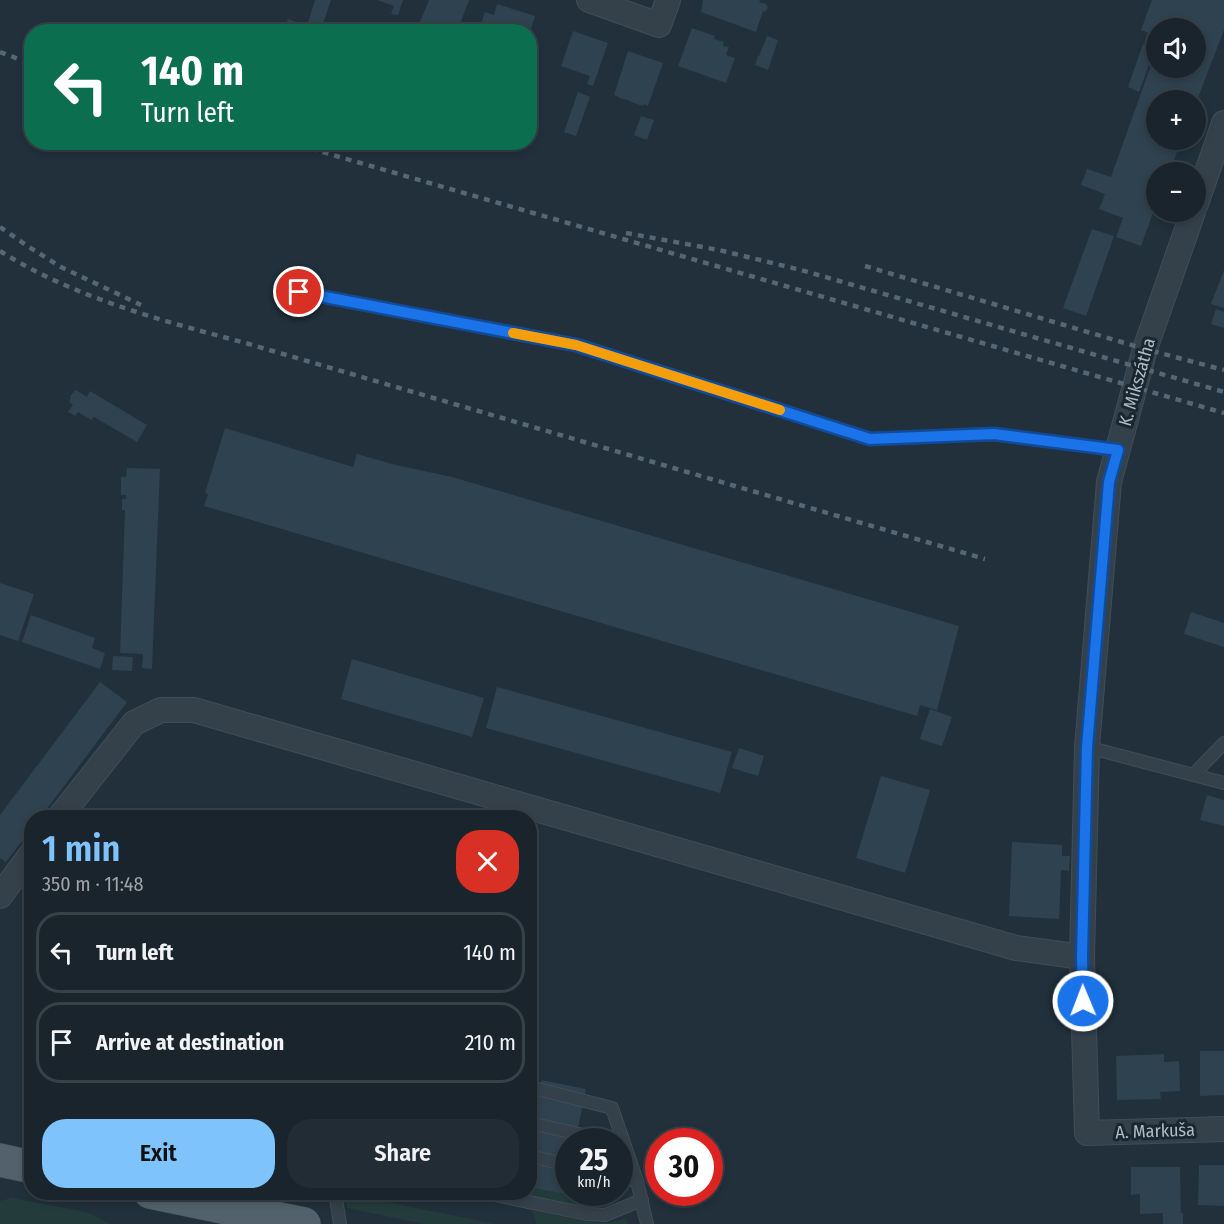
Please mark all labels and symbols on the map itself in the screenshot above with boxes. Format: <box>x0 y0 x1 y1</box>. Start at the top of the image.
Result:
pin <box>273 266 324 317</box>
street label: K. Mikszátha <box>1114 335 1160 429</box>
position arrow <box>1051 969 1115 1033</box>
street label: A. Markuša <box>1115 1119 1195 1143</box>
speed limit sign: 30 <box>645 1128 723 1206</box>

